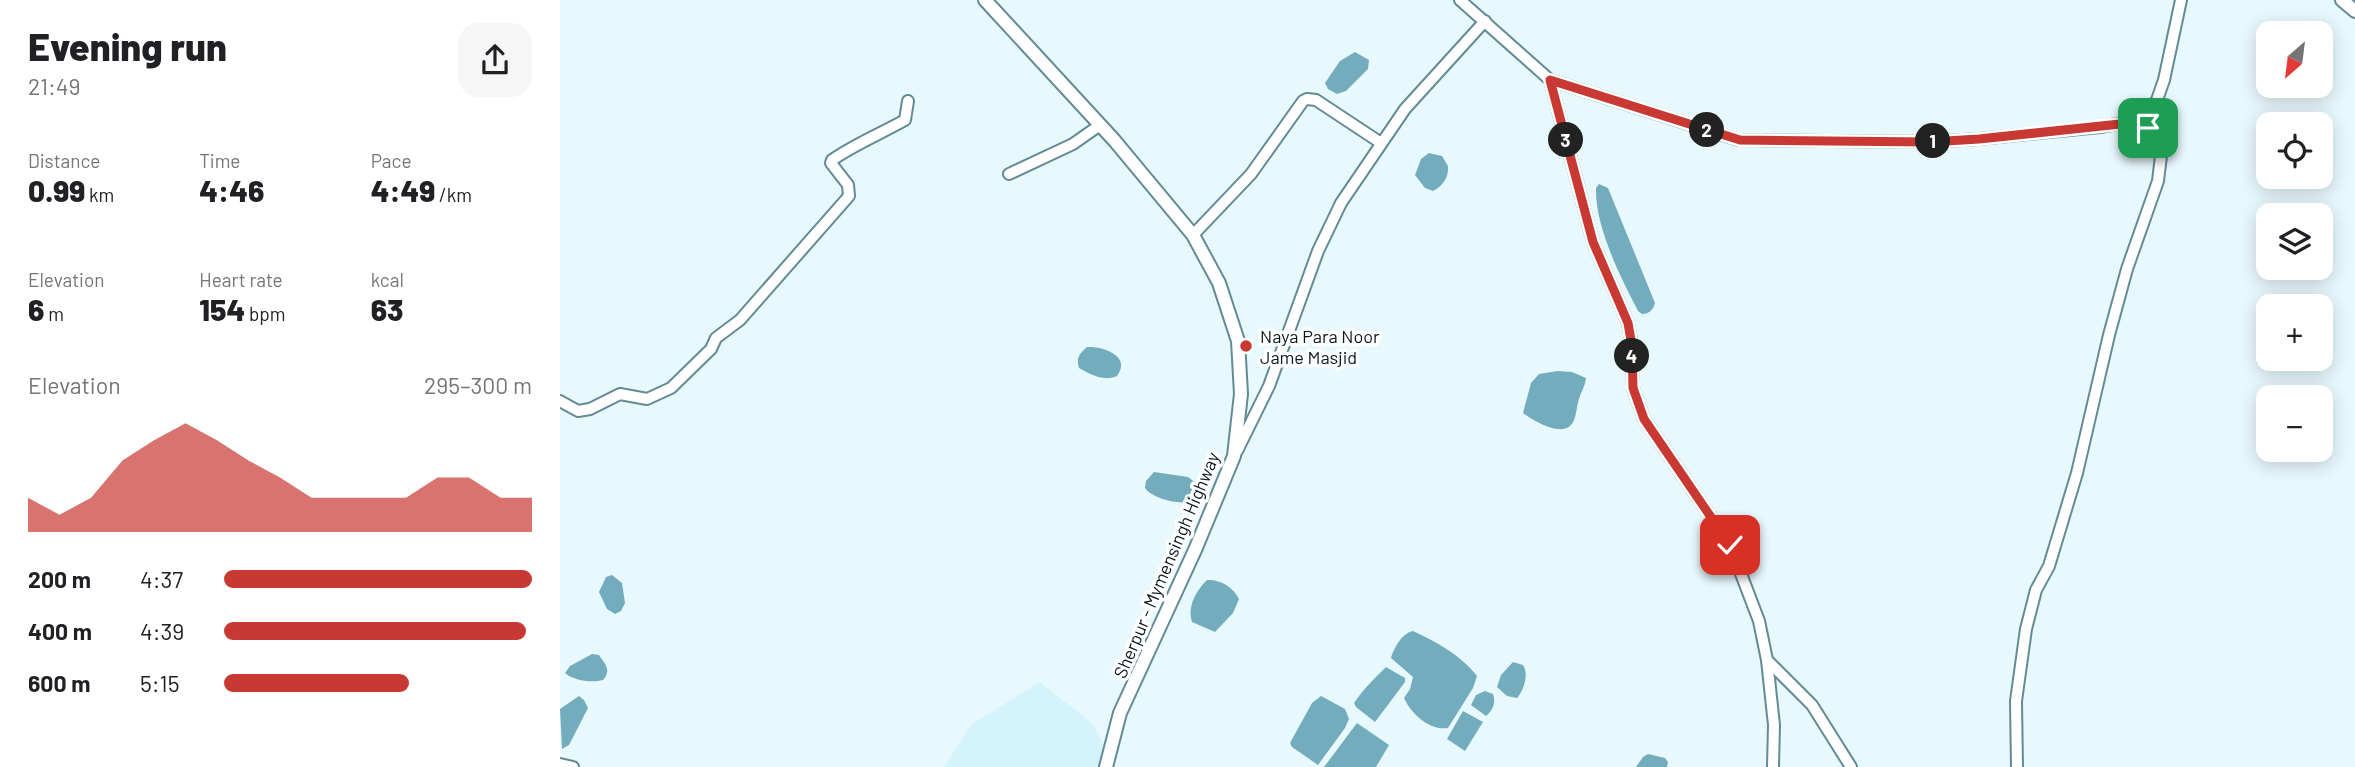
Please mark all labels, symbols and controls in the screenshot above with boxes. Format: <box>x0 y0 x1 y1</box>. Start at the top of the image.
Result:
north arrow <box>2256 21 2333 98</box>
map controls <box>2256 21 2333 462</box>
text: Evening run <box>28 23 227 69</box>
button: share <box>458 23 532 97</box>
text: 21:49 <box>28 72 81 100</box>
pin <box>2118 98 2178 158</box>
icon: arrive <box>2129 109 2167 147</box>
button: locate <box>2256 112 2333 189</box>
pin: 2 <box>1690 113 1724 148</box>
text: 2 <box>1701 118 1712 141</box>
pin: 3 <box>1548 122 1584 158</box>
pin: 1 <box>1916 124 1950 158</box>
text: 3 <box>1560 128 1571 151</box>
text: 1 <box>1929 129 1936 152</box>
text: Distance <box>28 149 100 172</box>
text: Time <box>199 149 240 172</box>
text: Pace <box>371 149 412 172</box>
text: 0.99 <box>28 172 85 208</box>
text: 4:46 <box>199 172 264 208</box>
text: 4:49 <box>371 172 435 208</box>
text: km <box>85 183 114 206</box>
text: /km <box>435 183 472 206</box>
button: layers <box>2256 203 2333 280</box>
text: Elevation <box>28 268 105 291</box>
text: Heart rate <box>199 268 283 291</box>
text: kcal <box>371 268 404 291</box>
text: 6 <box>28 291 44 327</box>
text: 154 <box>199 291 245 327</box>
text: 63 <box>371 291 403 327</box>
button: + <box>2256 294 2333 371</box>
text: m <box>44 302 64 325</box>
text: bpm <box>245 302 286 325</box>
place label: Naya Para Noor Jame Masjid <box>1260 325 1380 368</box>
marker: Naya Para Noor Jame Masjid <box>1238 338 1254 354</box>
pin: 4 <box>1614 338 1650 374</box>
text: 4 <box>1626 344 1637 367</box>
text: Elevation <box>28 371 121 399</box>
text: 295–300 m <box>424 371 532 399</box>
button: − <box>2256 385 2333 462</box>
street label: Sherpur - Mymensingh Highway <box>1108 449 1224 681</box>
pin <box>1700 515 1760 575</box>
icon: check <box>1711 526 1749 564</box>
text: 200 m <box>28 565 91 593</box>
text: 4:37 <box>140 565 183 593</box>
text: 400 m <box>28 617 92 645</box>
text: 4:39 <box>140 617 184 645</box>
text: 600 m <box>28 669 90 697</box>
text: 5:15 <box>140 669 180 697</box>

